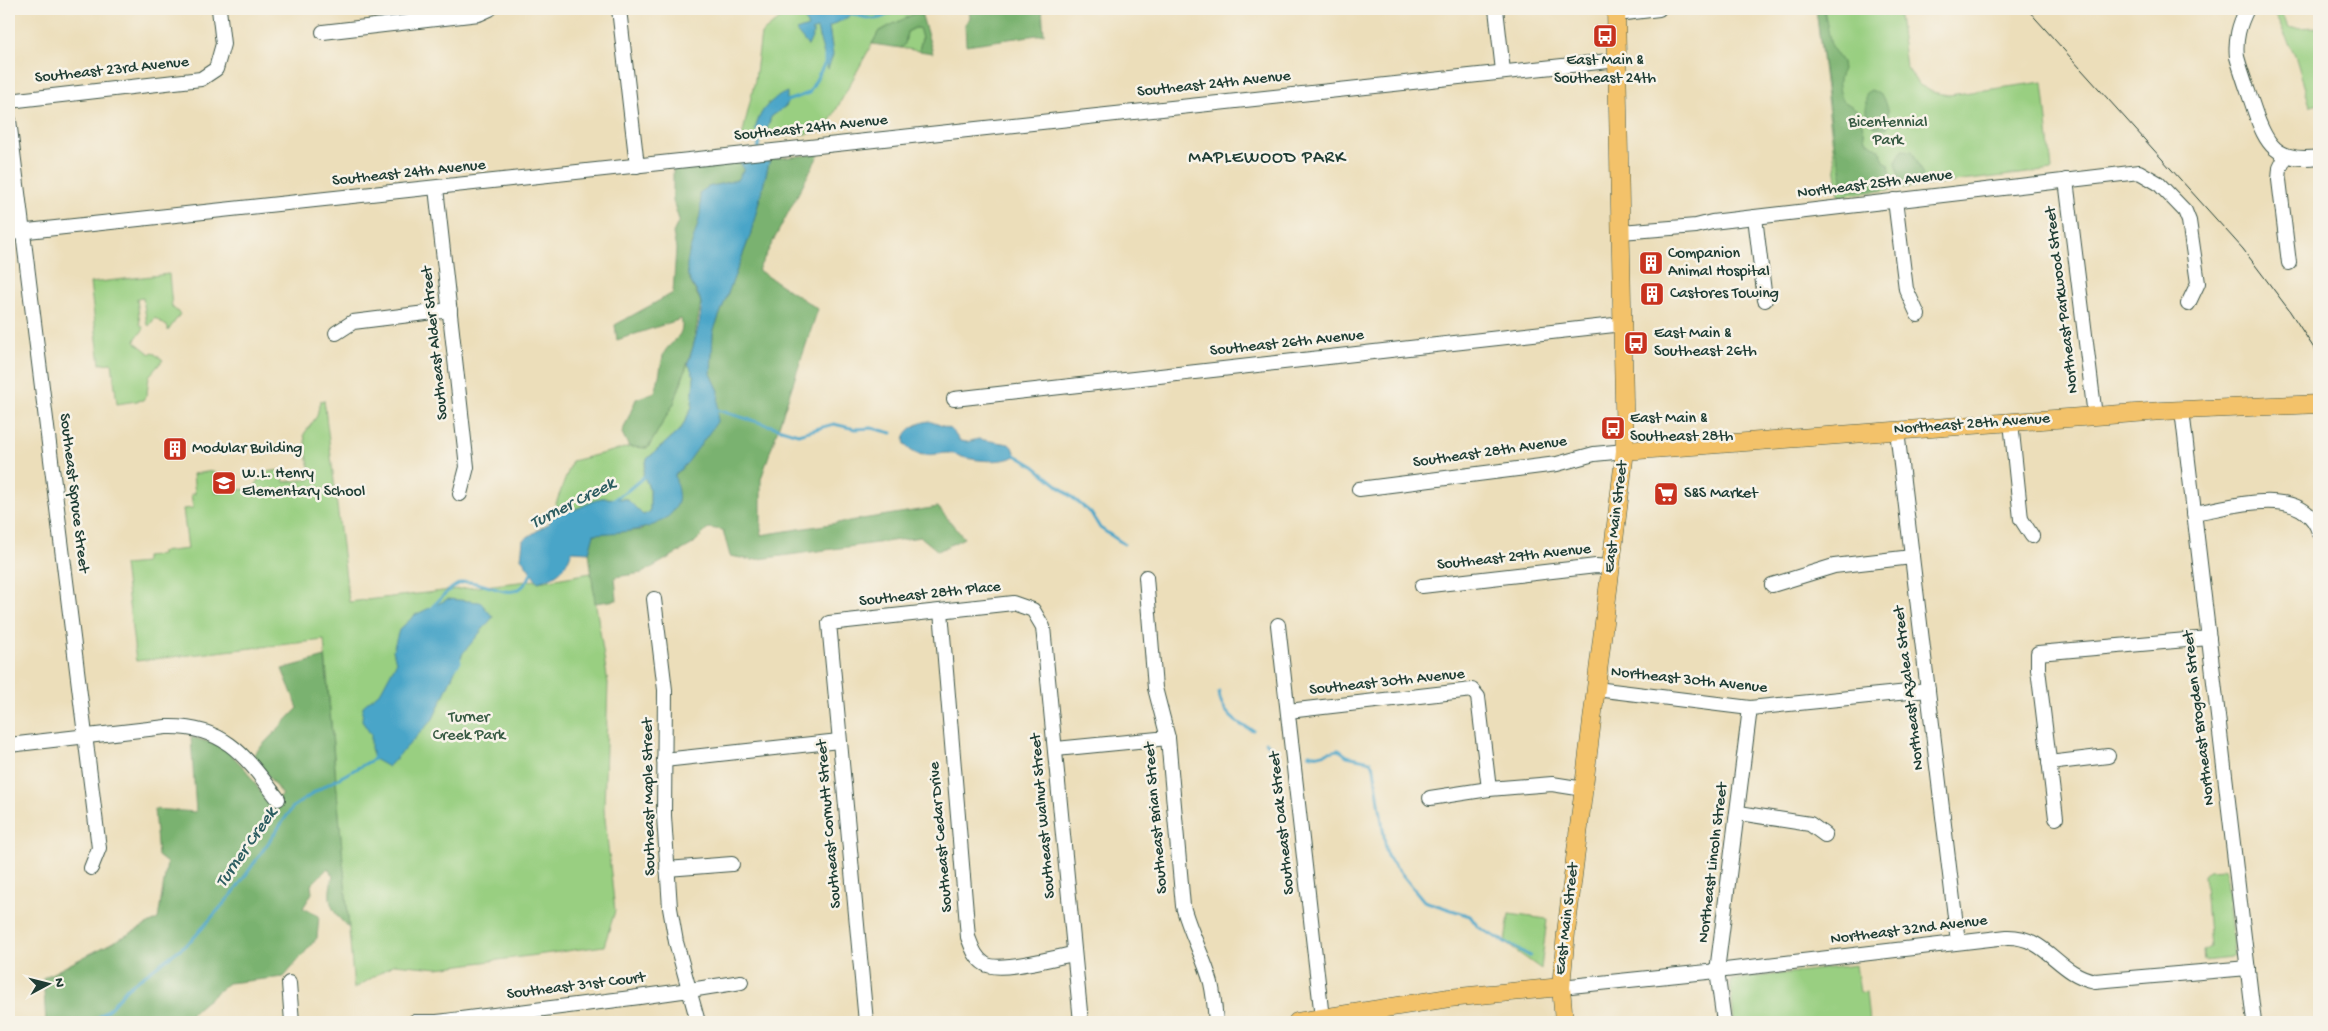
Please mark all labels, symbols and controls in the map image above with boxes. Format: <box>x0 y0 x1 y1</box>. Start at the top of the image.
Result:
bus stop icon: East Main & Southeast 24th <box>1592 23 1618 49</box>
place label: East Main & Southeast 24th <box>1554 52 1657 89</box>
street label: Southeast 23rd Avenue <box>34 53 191 89</box>
street label: Southeast 24th Avenue <box>1136 67 1292 103</box>
street label: Southeast 24th Avenue <box>733 111 889 147</box>
park label: Bicentennial Park <box>1848 114 1927 151</box>
district label: MAPLEWOOD PARK <box>1188 148 1347 169</box>
street label: Southeast 24th Avenue <box>331 156 487 192</box>
street label: Northeast 25th Avenue <box>1796 166 1954 204</box>
street label: Northeast Parkwood Street <box>2042 204 2084 395</box>
place label: Companion Animal Hospital <box>1668 245 1770 282</box>
building icon: Companion Animal Hospital <box>1638 250 1664 276</box>
street label: Southeast Alder Street <box>418 264 454 421</box>
building icon: Castores Towing <box>1639 281 1665 307</box>
place label: Castores Towing <box>1670 285 1779 304</box>
place label: East Main & Southeast 26th <box>1654 325 1757 362</box>
street label: Southeast 26th Avenue <box>1209 326 1366 362</box>
bus stop icon: East Main & Southeast 26th <box>1623 330 1649 356</box>
place label: East Main & Southeast 28th <box>1630 410 1734 447</box>
street label: Northeast 28th Avenue <box>1893 410 2051 440</box>
street label: Southeast Spruce Street <box>54 412 92 575</box>
bus stop icon: East Main & Southeast 28th <box>1600 415 1626 441</box>
street label: Southeast 28th Avenue <box>1412 433 1569 473</box>
building icon: Modular Building <box>162 436 188 462</box>
place label: Modular Building <box>192 440 302 459</box>
street label: East Main Street <box>1601 459 1633 574</box>
place label: W.L. Henry Elementary School <box>242 465 365 502</box>
school or university icon: W.L. Henry Elementary School <box>211 470 237 496</box>
water label: Turner Creek <box>527 473 621 534</box>
supermarket icon: S&S Market <box>1653 481 1679 507</box>
place label: S&S Market <box>1684 485 1759 504</box>
street label: Southeast 29th Avenue <box>1436 540 1593 576</box>
street label: Southeast 28th Place <box>858 578 1002 612</box>
street label: Northeast Azalea Street <box>1890 603 1930 771</box>
street label: Northeast Brogden Street <box>2180 628 2220 806</box>
street label: Northeast 30th Avenue <box>1610 663 1769 699</box>
street label: Southeast 30th Avenue <box>1308 665 1466 701</box>
park label: Turner Creek Park <box>433 709 507 746</box>
street label: Southeast Maple Street <box>639 716 661 876</box>
street label: Southeast Walnut Street <box>1027 731 1061 899</box>
street label: Southeast Cornutt Street <box>813 738 847 909</box>
street label: Southeast Brian Street <box>1141 740 1173 895</box>
street label: Southeast Oak Street <box>1266 749 1300 896</box>
street label: Southeast Cedar Drive <box>926 760 958 913</box>
street label: Northeast Lincoln Street <box>1695 780 1733 944</box>
water label: Turner Creek <box>212 802 283 892</box>
street label: East Main Street <box>1552 861 1584 976</box>
street label: Northeast 32nd Avenue <box>1829 912 1989 950</box>
north arrow <box>22 958 72 1008</box>
street label: Southeast 31st Court <box>506 969 648 1005</box>
text: N <box>49 977 67 988</box>

